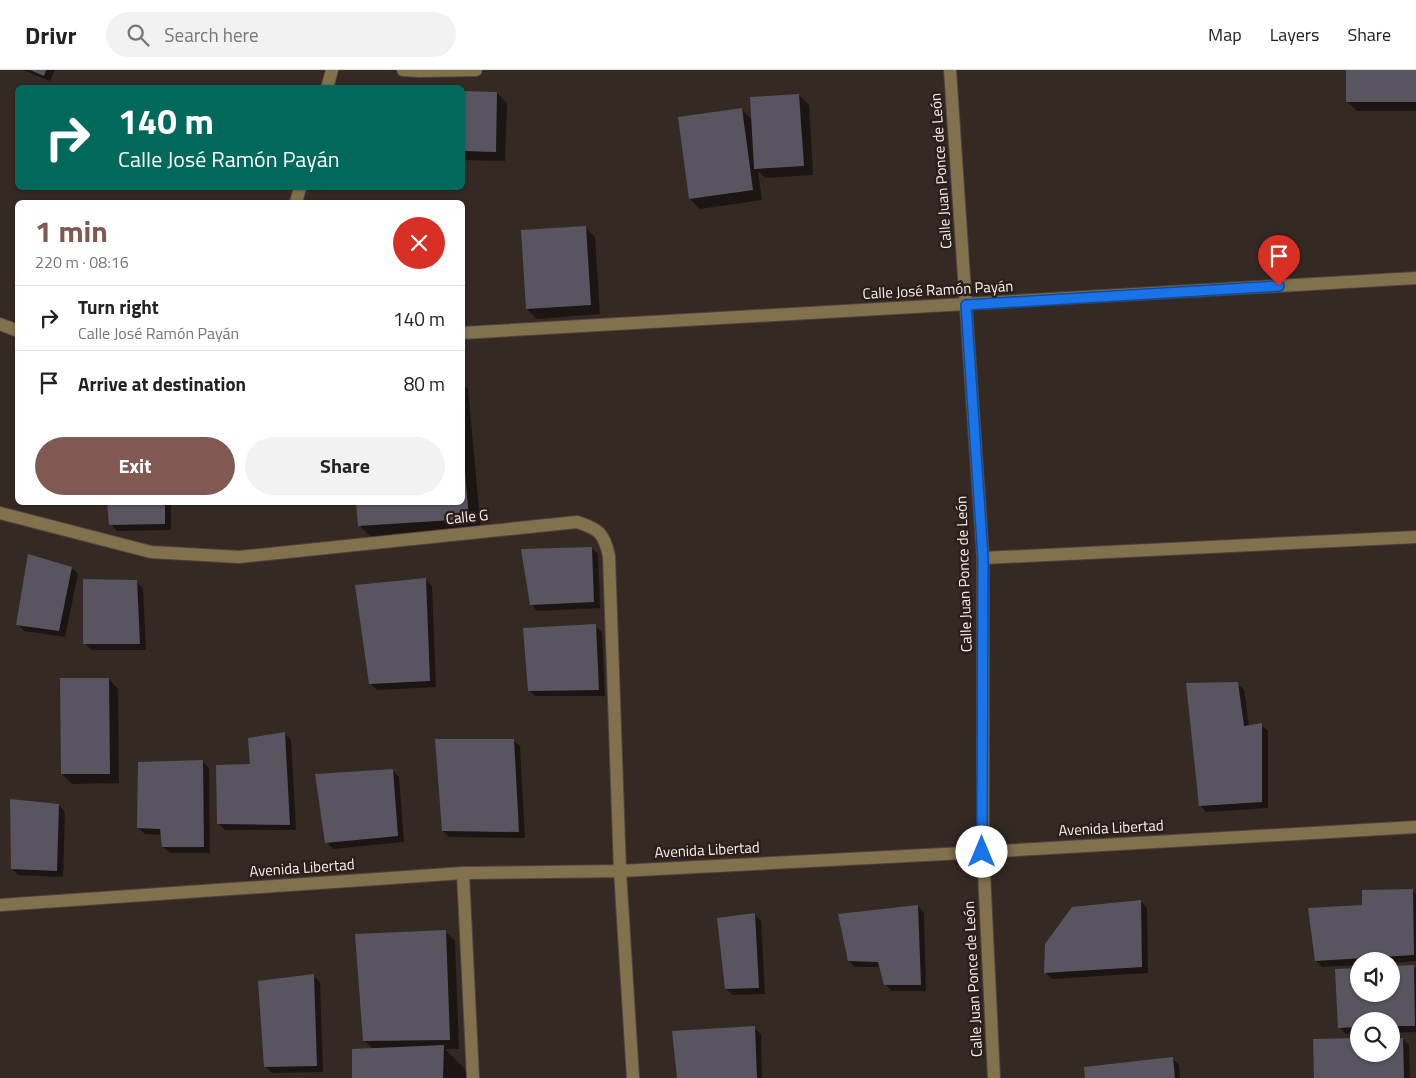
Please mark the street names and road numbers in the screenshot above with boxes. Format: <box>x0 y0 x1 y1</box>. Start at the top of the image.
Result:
street label: Calle Juan Ponce de León <box>924 92 957 250</box>
street label: Calle José Ramón Payán <box>862 274 1014 305</box>
street label: Calle Juan Ponce de León <box>949 496 978 653</box>
street label: Calle G <box>444 503 489 530</box>
street label: Avenida Libertad <box>1058 813 1164 842</box>
street label: Avenida Libertad <box>654 835 760 864</box>
street label: Avenida Libertad <box>249 852 355 883</box>
street label: Calle Juan Ponce de León <box>957 900 988 1058</box>

